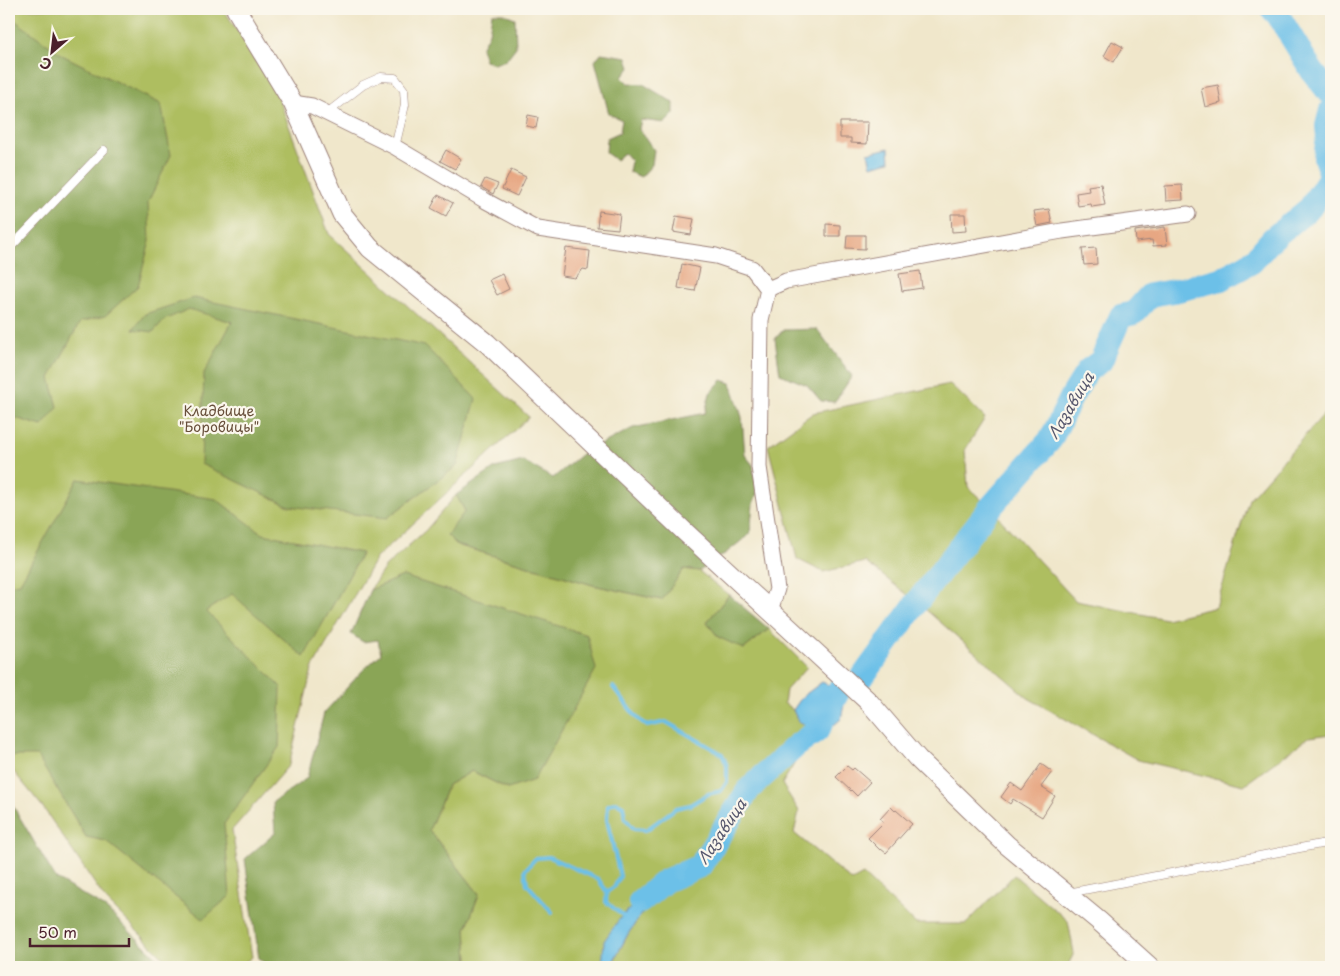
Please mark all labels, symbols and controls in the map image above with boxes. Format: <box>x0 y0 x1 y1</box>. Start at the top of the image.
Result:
north arrow <box>28 28 78 78</box>
text: С <box>36 52 55 76</box>
water label: Лазавица <box>1041 367 1099 443</box>
park label: Кладбище "Боровицы" <box>179 400 259 437</box>
water label: Лазавица <box>691 793 751 868</box>
scale bar <box>30 916 129 948</box>
text: 50 m <box>38 920 77 943</box>

